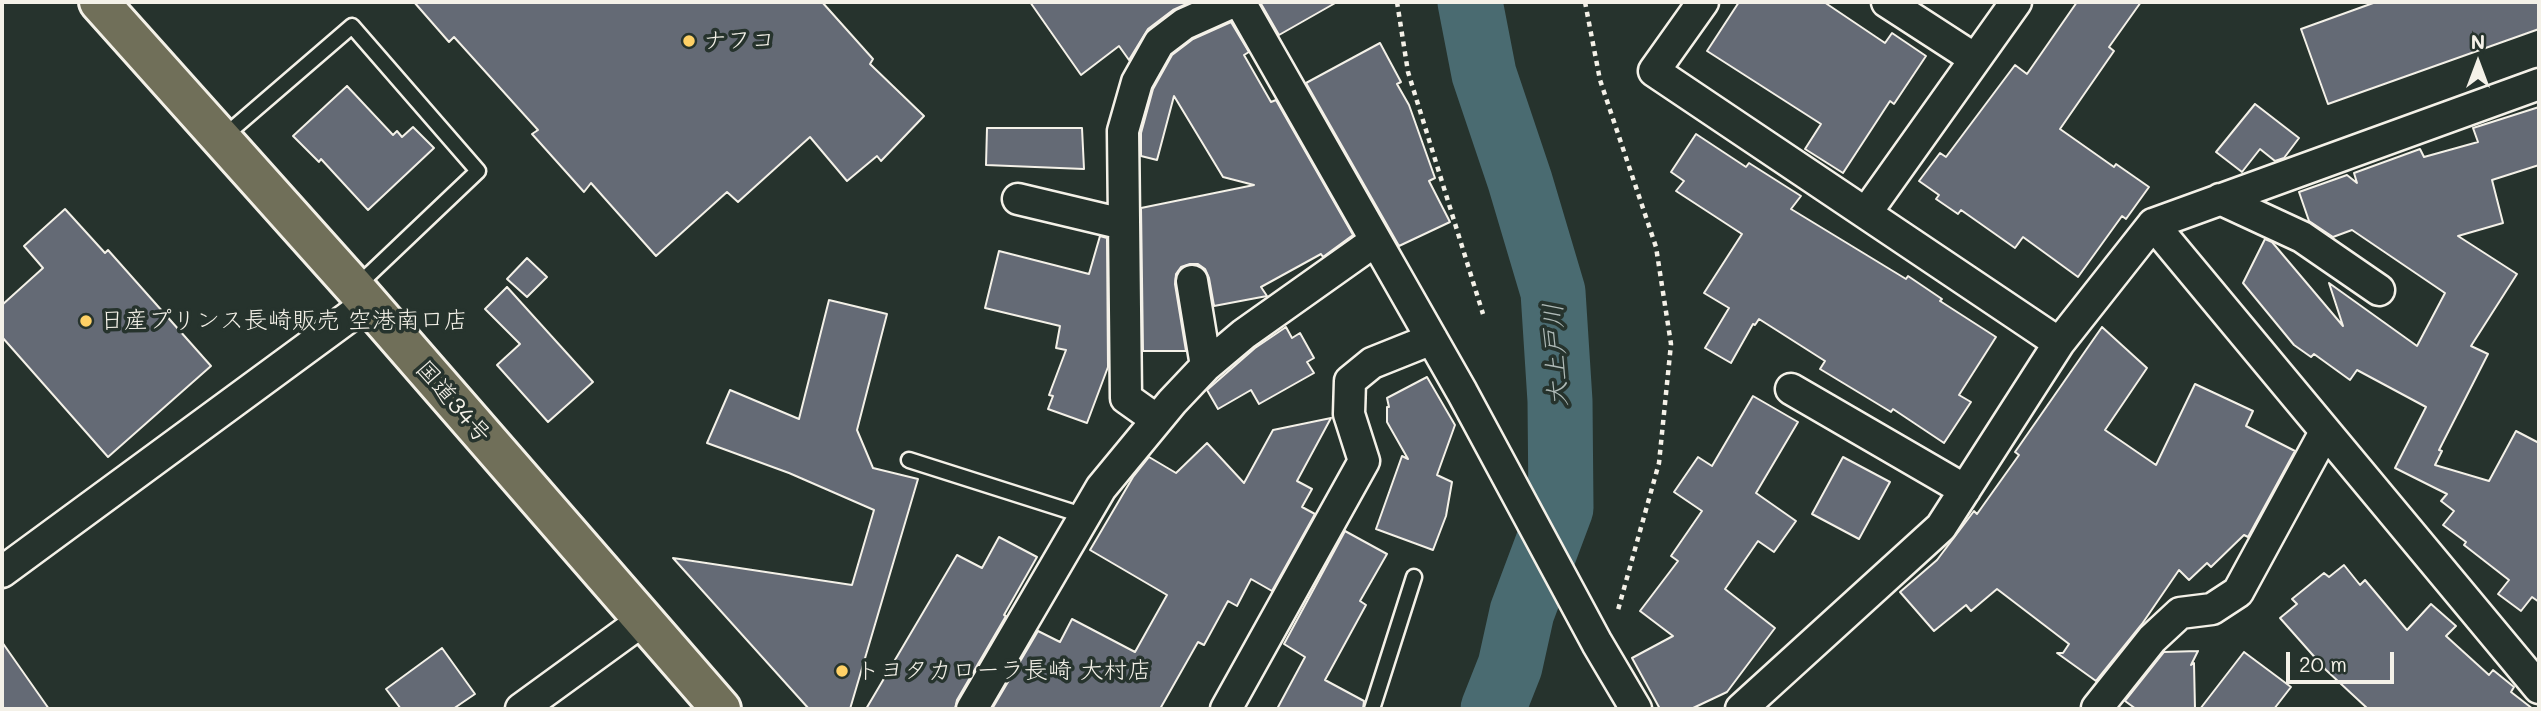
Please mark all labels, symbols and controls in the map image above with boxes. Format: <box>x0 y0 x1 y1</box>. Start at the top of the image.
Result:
place label: ナフコ <box>703 27 775 55</box>
north arrow <box>2443 28 2513 98</box>
text: N <box>2471 29 2485 54</box>
marker: ナフコ <box>681 33 697 49</box>
water label: 大上戸川 <box>1538 302 1574 408</box>
place label: 日産プリンス長崎販売 空港南口店 <box>100 307 468 335</box>
marker: 日産プリンス長崎販売 空港南口店 <box>78 313 94 329</box>
street label: 国道34号 <box>409 355 497 449</box>
scale bar <box>2289 638 2398 682</box>
text: 20 m <box>2299 650 2347 677</box>
place label: トヨタカローラ長崎 大村店 <box>856 657 1152 685</box>
marker: トヨタカローラ長崎 大村店 <box>834 663 850 679</box>

